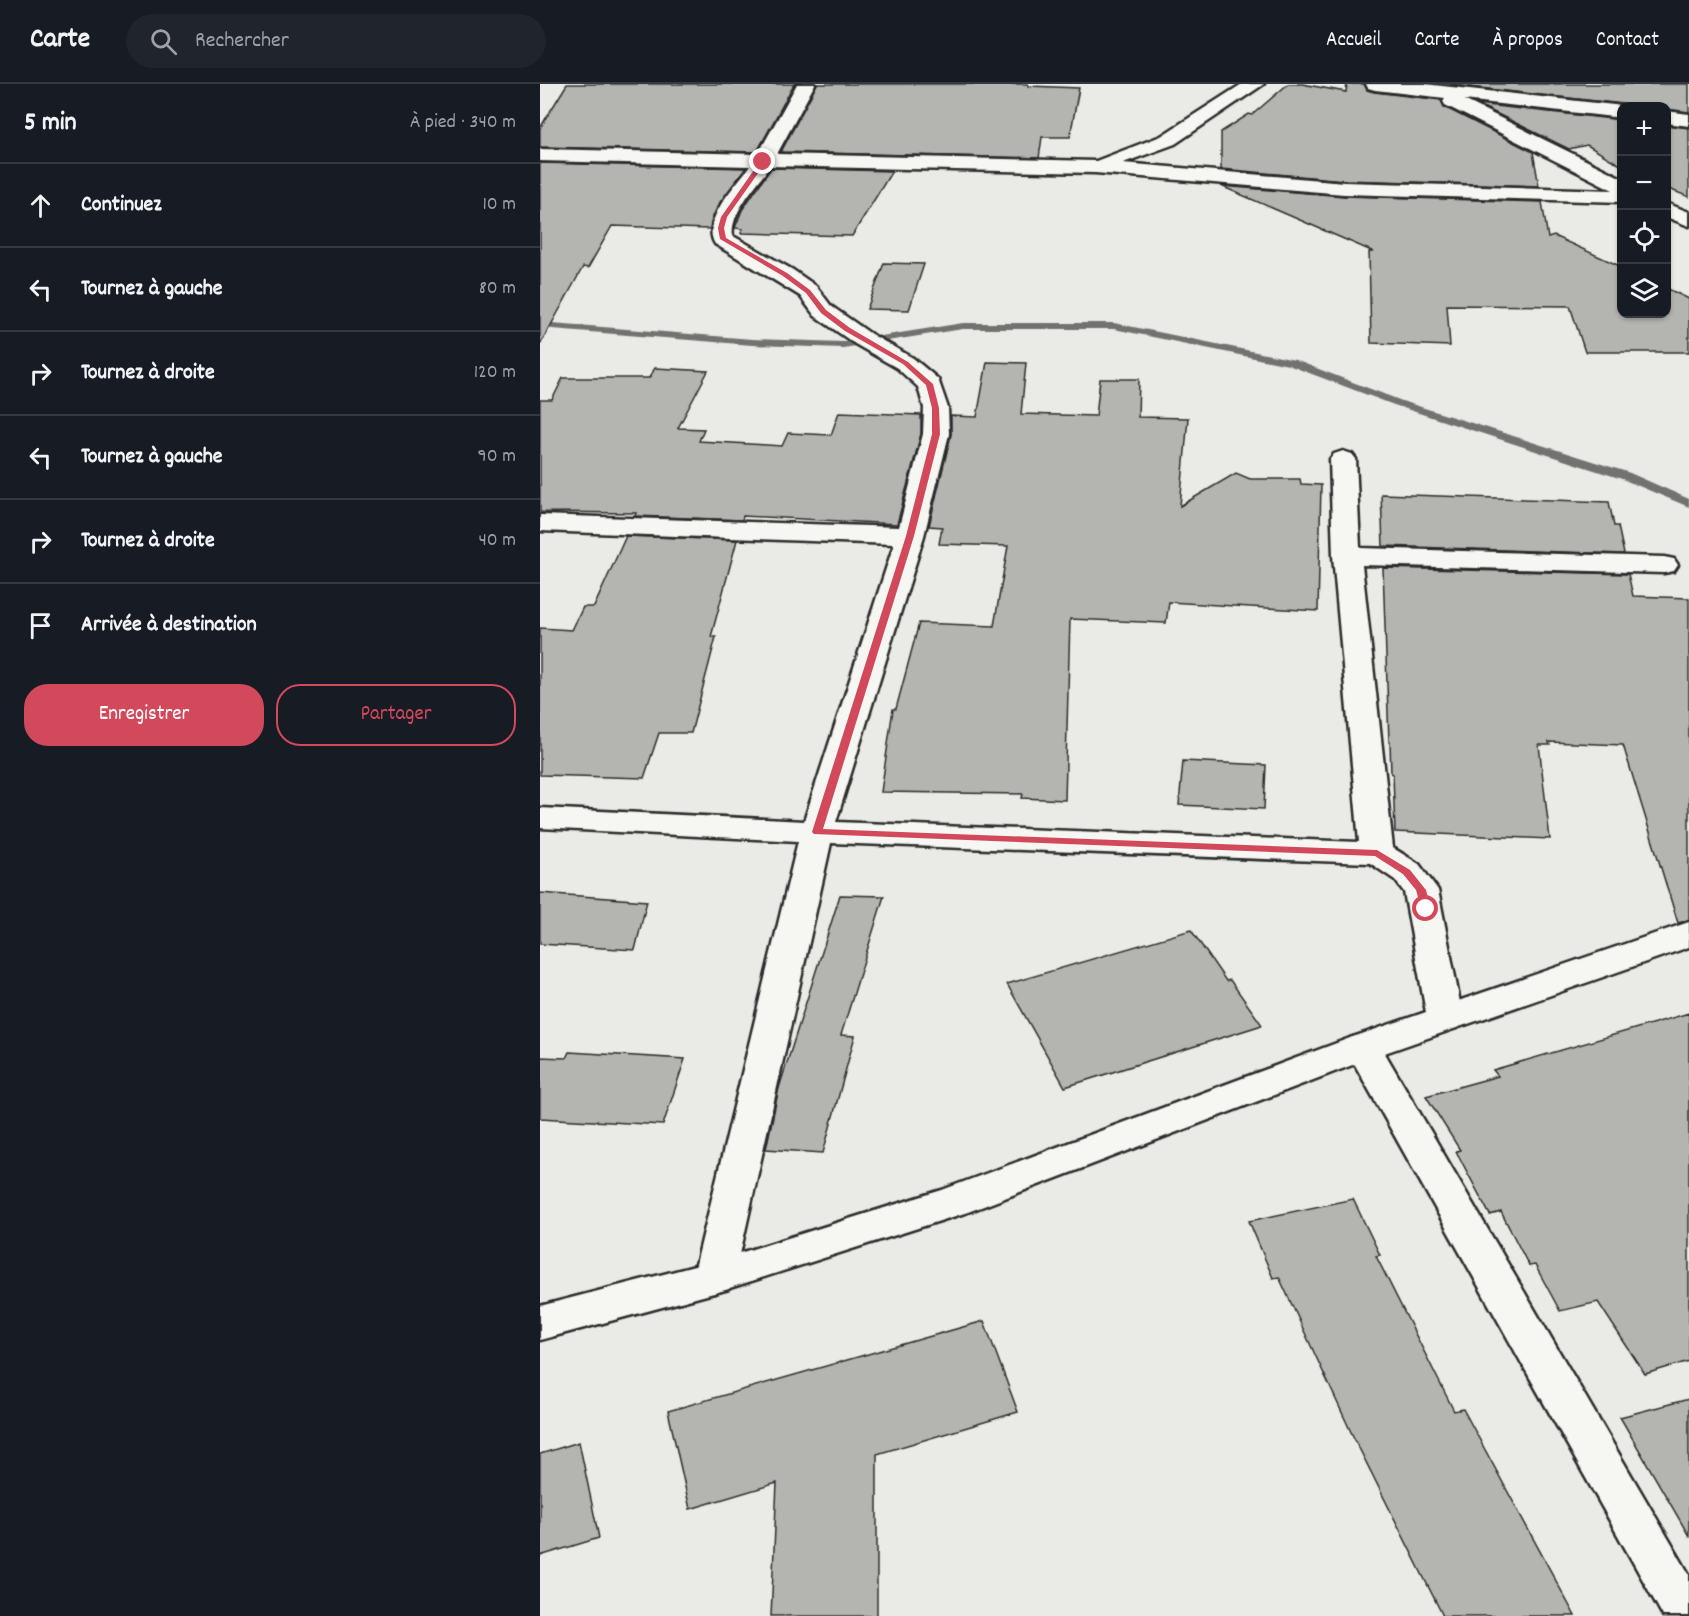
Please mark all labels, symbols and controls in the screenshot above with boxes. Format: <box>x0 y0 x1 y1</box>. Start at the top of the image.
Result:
search box <box>126 14 546 68</box>
text: Carte <box>30 21 90 61</box>
icon: search <box>147 25 180 58</box>
text: Rechercher <box>195 26 289 57</box>
text: Accueil <box>1326 26 1381 56</box>
text: Carte <box>1414 26 1459 56</box>
text: À propos <box>1492 26 1563 56</box>
text: Contact <box>1596 26 1659 56</box>
map controls <box>1617 102 1671 318</box>
button: + <box>1617 102 1671 156</box>
text: 5 min <box>24 105 77 142</box>
text: À pied · 340 m <box>410 109 516 137</box>
route end <box>749 148 775 174</box>
button: − <box>1617 156 1671 210</box>
icon: ahead <box>24 189 57 222</box>
text: Continuez <box>81 190 162 221</box>
text: 10 m <box>482 191 516 219</box>
button: locate <box>1617 210 1671 264</box>
button: layers <box>1617 264 1671 318</box>
icon: left <box>24 273 57 306</box>
text: Tournez à gauche <box>81 274 223 305</box>
text: 80 m <box>479 275 516 303</box>
icon: right <box>24 357 57 390</box>
text: Tournez à droite <box>81 358 215 389</box>
text: 120 m <box>474 359 516 387</box>
icon: left <box>24 441 57 474</box>
text: Tournez à gauche <box>81 442 223 473</box>
text: 90 m <box>478 443 516 471</box>
icon: right <box>24 525 57 558</box>
text: Tournez à droite <box>81 526 215 557</box>
text: 40 m <box>478 527 516 555</box>
icon: arrive <box>24 609 57 642</box>
text: Arrivée à destination <box>81 610 257 641</box>
button: Enregistrer <box>24 684 264 746</box>
button: Partager <box>276 684 516 746</box>
route start <box>1412 895 1438 921</box>

